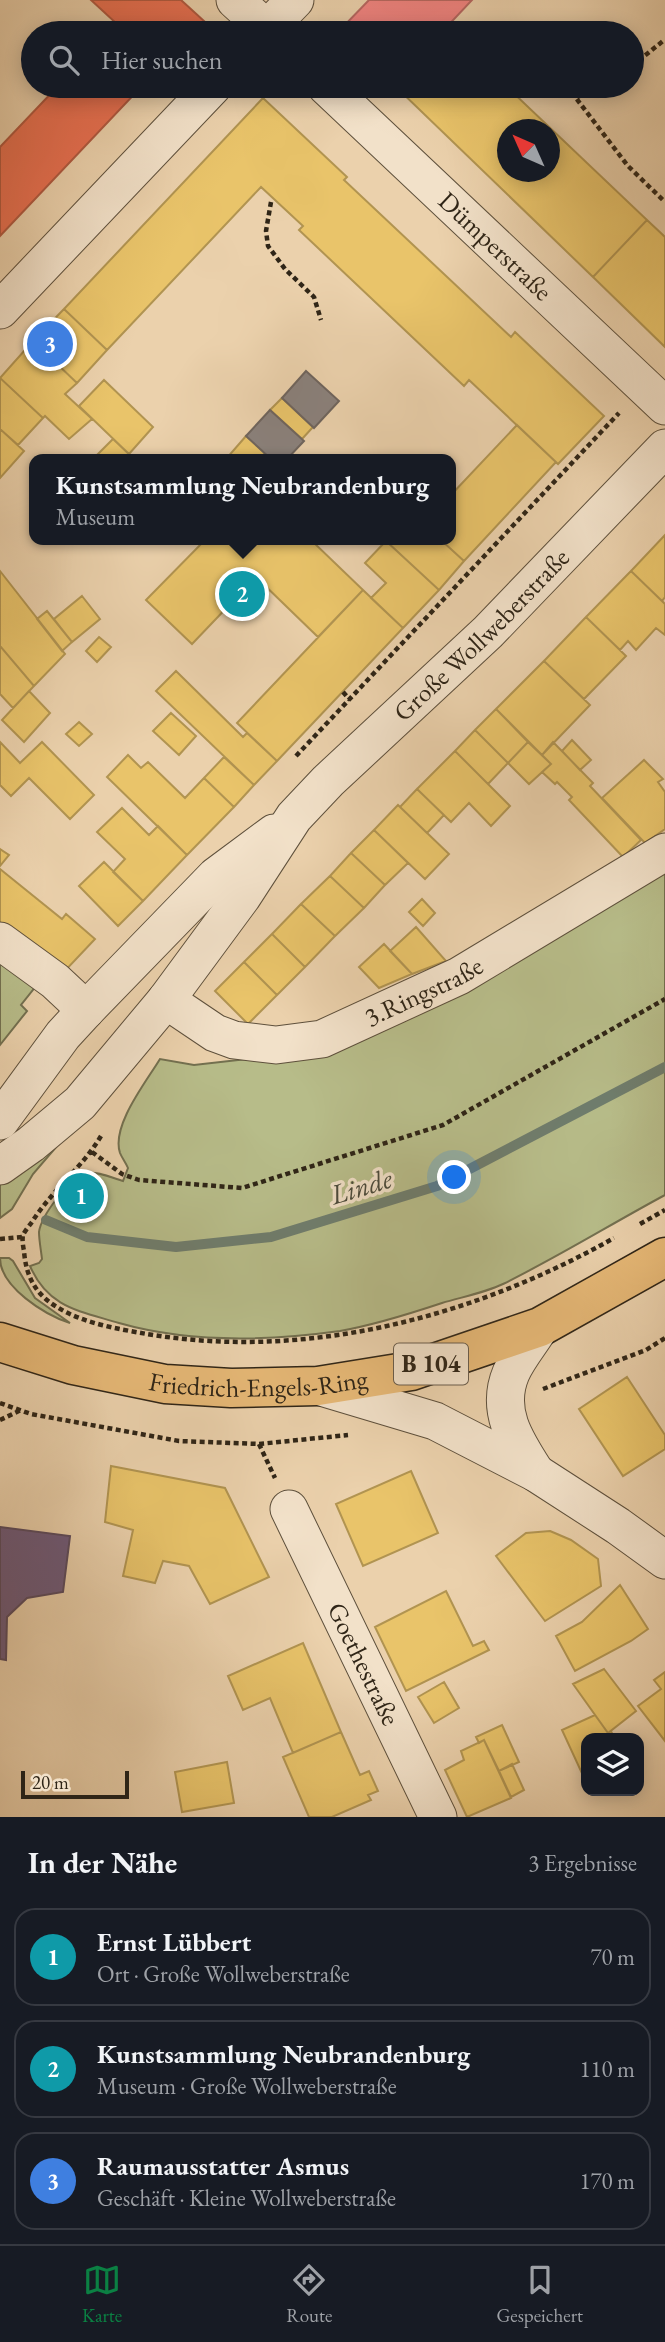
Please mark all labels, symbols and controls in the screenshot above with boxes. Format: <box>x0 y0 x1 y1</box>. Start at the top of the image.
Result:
search box <box>21 21 644 98</box>
icon: search <box>45 41 83 79</box>
text: Hier suchen <box>101 43 222 77</box>
north arrow <box>497 119 560 182</box>
street label: Dümperstraße <box>431 184 560 308</box>
pin: 3 <box>27 318 73 370</box>
popup <box>29 454 456 545</box>
text: Kunstsammlung Neubrandenburg <box>56 468 429 502</box>
text: Museum <box>56 502 135 532</box>
street label: Große Wollweberstraße <box>386 541 577 729</box>
pin: 2 <box>219 568 265 620</box>
street label: 3.Ringstraße <box>359 949 489 1034</box>
water label: Linde <box>325 1159 397 1213</box>
your location <box>437 1160 471 1194</box>
pin: 1 <box>58 1170 104 1222</box>
road number: B 104 <box>394 1344 468 1384</box>
street label: Friedrich-Engels-Ring <box>146 1361 371 1405</box>
street label: Goethestraße <box>320 1597 408 1731</box>
map controls <box>581 1733 644 1796</box>
button: layers <box>581 1733 644 1796</box>
scale bar <box>21 1768 130 1800</box>
text: 20 m <box>32 1770 69 1795</box>
text: In der Nähe <box>28 1843 177 1882</box>
text: 3 Ergebnisse <box>528 1848 637 1878</box>
text: Ernst Lübbert <box>97 1925 251 1959</box>
text: 1 <box>47 1942 59 1972</box>
text: 70 m <box>590 1942 635 1972</box>
text: Ort · Große Wollweberstraße <box>97 1959 350 1989</box>
text: Kunstsammlung Neubrandenburg <box>97 2037 470 2071</box>
text: 2 <box>47 2054 59 2084</box>
text: 110 m <box>579 2054 635 2084</box>
text: Museum · Große Wollweberstraße <box>97 2071 397 2101</box>
text: Raumausstatter Asmus <box>97 2149 349 2183</box>
text: 3 <box>47 2166 59 2196</box>
text: 170 m <box>579 2166 635 2196</box>
text: Geschäft · Kleine Wollweberstraße <box>97 2183 396 2213</box>
tab: Karte <box>82 2261 122 2328</box>
tab: Route <box>286 2261 333 2328</box>
tab: Gespeichert <box>496 2261 583 2328</box>

